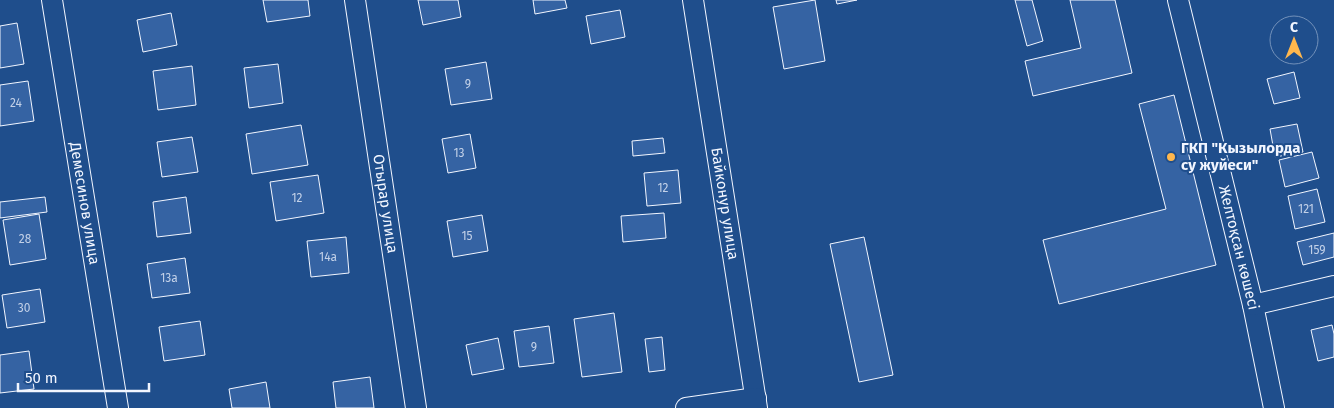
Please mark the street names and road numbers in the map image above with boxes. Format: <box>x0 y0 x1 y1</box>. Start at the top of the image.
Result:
street label: Демесинов улица <box>66 140 104 266</box>
street label: Байконур улица <box>707 146 743 261</box>
street label: Отырар улица <box>369 153 402 254</box>
street label: Желтоқсан көшесі <box>1215 184 1263 311</box>

